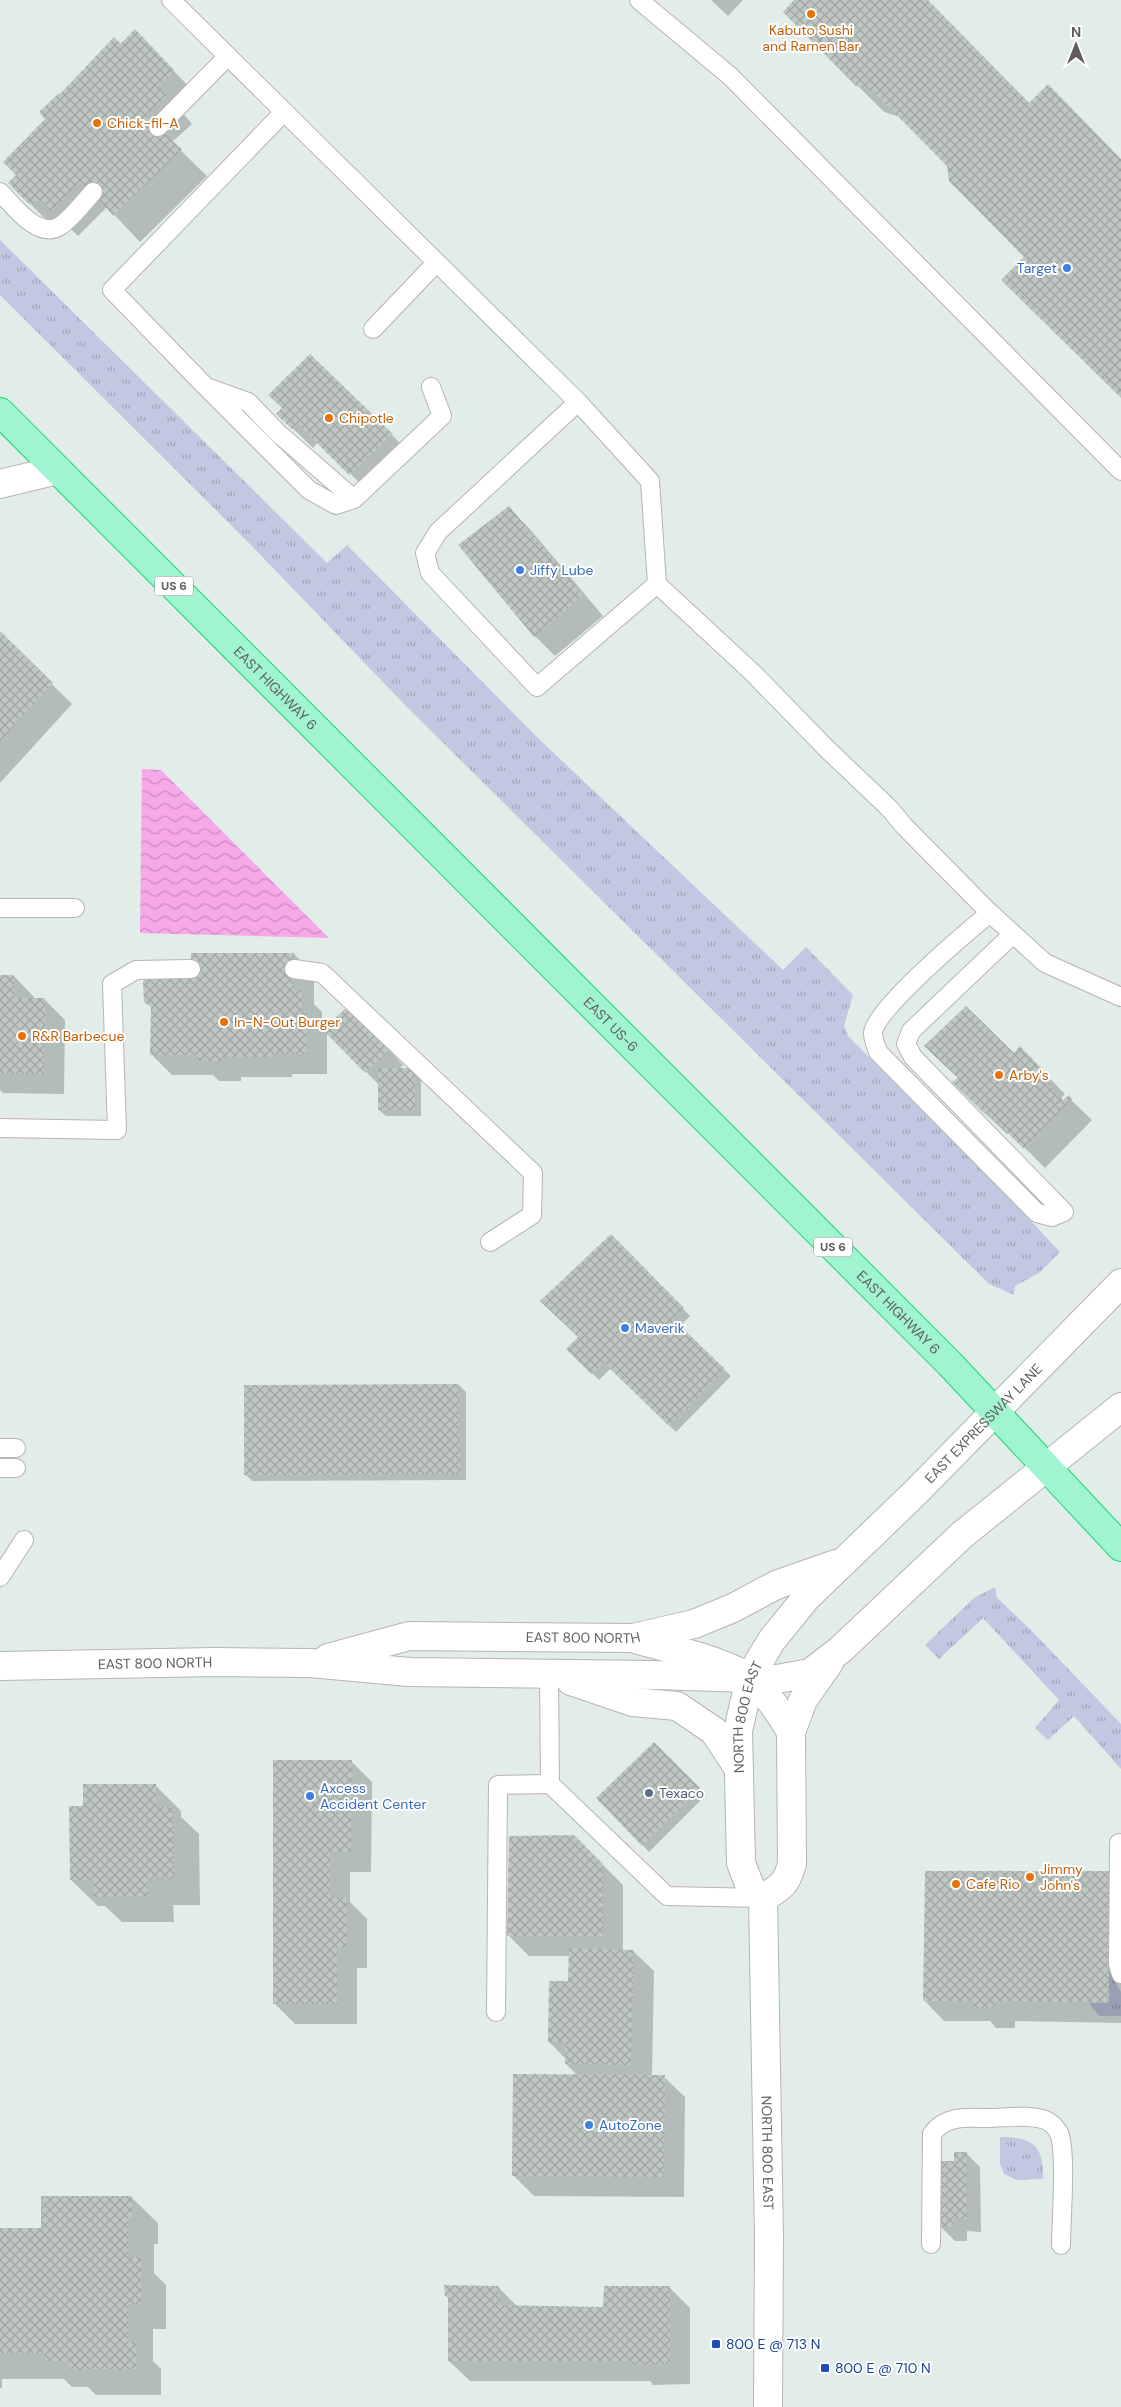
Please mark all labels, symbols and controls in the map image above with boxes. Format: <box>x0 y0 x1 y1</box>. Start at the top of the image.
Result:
marker: Kabuto Sushi and Ramen Bar <box>805 8 817 20</box>
north arrow <box>1051 20 1101 70</box>
place label: Kabuto Sushi and Ramen Bar <box>762 21 860 55</box>
text: N <box>1071 23 1081 41</box>
place label: Chick-fil-A <box>107 114 179 132</box>
marker: Chick-fil-A <box>91 117 103 129</box>
place label: Target <box>1017 259 1057 277</box>
marker: Target <box>1061 262 1073 274</box>
place label: Chipotle <box>339 409 394 427</box>
marker: Chipotle <box>323 412 335 424</box>
place label: Jiffy Lube <box>530 561 594 579</box>
marker: Jiffy Lube <box>514 564 526 576</box>
road number: US 6 <box>155 576 193 596</box>
street label: EAST HIGHWAY 6 <box>230 642 321 734</box>
street label: EAST US-6 <box>580 993 642 1056</box>
place label: In-N-Out Burger <box>234 1013 340 1031</box>
marker: In-N-Out Burger <box>218 1016 230 1028</box>
place label: R&R Barbecue <box>32 1027 125 1045</box>
marker: R&R Barbecue <box>16 1030 28 1042</box>
place label: Arby's <box>1009 1066 1049 1084</box>
marker: Arby's <box>993 1069 1005 1081</box>
road number: US 6 <box>814 1238 852 1256</box>
street label: EAST HIGHWAY 6 <box>853 1267 944 1358</box>
place label: Maverik <box>635 1319 685 1337</box>
marker: Maverik <box>619 1322 631 1334</box>
street label: EAST EXPRESSWAY LANE <box>921 1360 1046 1487</box>
street label: EAST 800 NORTH <box>526 1628 642 1647</box>
street label: EAST 800 NORTH <box>98 1653 212 1673</box>
street label: NORTH 800 EAST <box>729 1658 766 1773</box>
place label: Axcess Accident Center <box>320 1779 427 1813</box>
place label: Texaco <box>659 1784 704 1802</box>
marker: Texaco <box>643 1787 655 1799</box>
marker: Axcess Accident Center <box>304 1790 316 1802</box>
place label: Jimmy John's <box>1040 1860 1083 1894</box>
marker: Jimmy John's <box>1024 1871 1036 1883</box>
place label: Cafe Rio <box>966 1875 1020 1893</box>
marker: Cafe Rio <box>950 1878 962 1890</box>
street label: NORTH 800 EAST <box>758 2096 778 2210</box>
place label: AutoZone <box>599 2116 662 2134</box>
marker: AutoZone <box>583 2119 595 2131</box>
place label: 800 E @ 713 N <box>726 2335 820 2353</box>
marker: 800 E @ 713 N <box>710 2338 722 2350</box>
place label: 800 E @ 710 N <box>835 2359 931 2377</box>
marker: 800 E @ 710 N <box>819 2362 831 2374</box>

